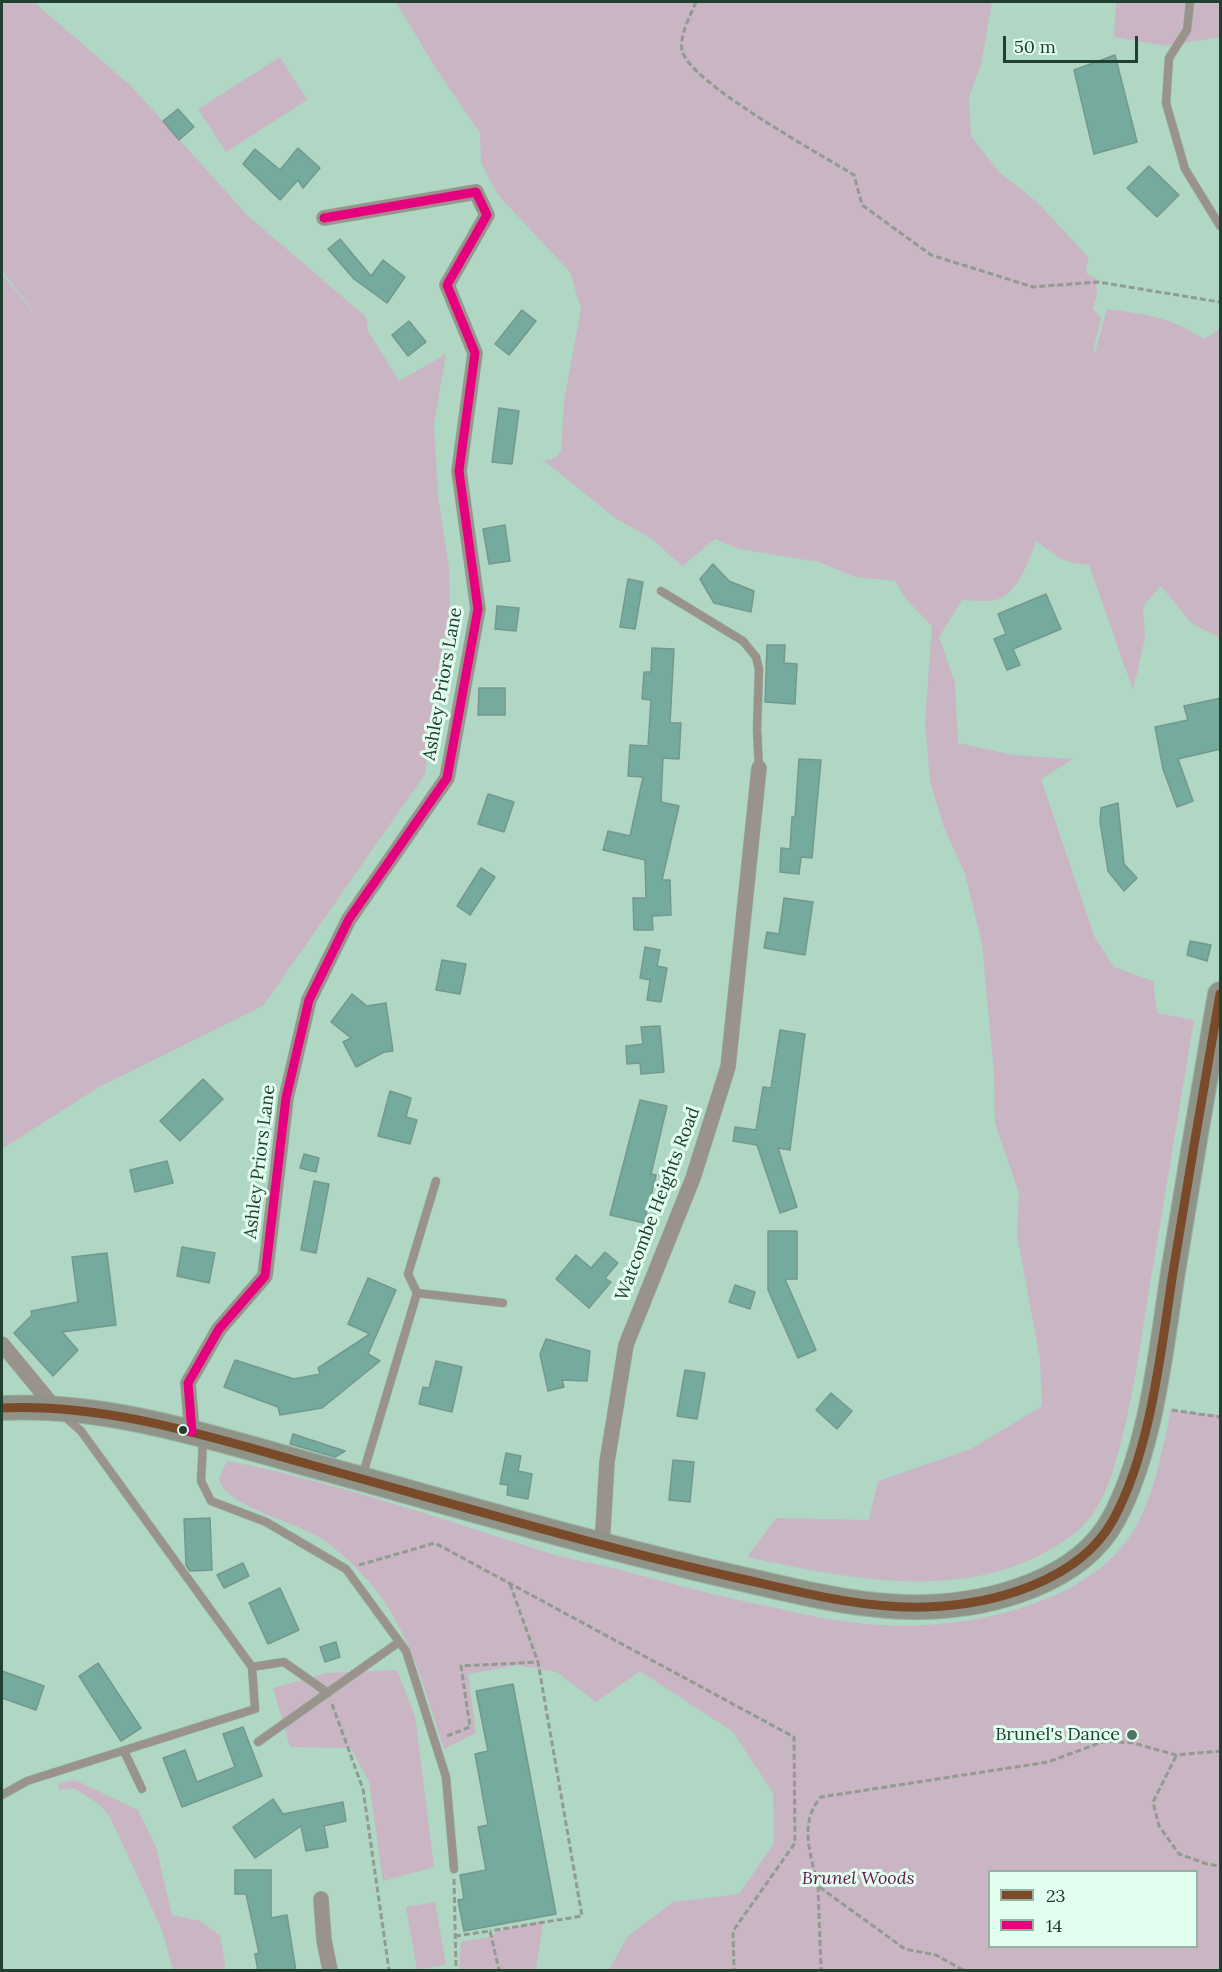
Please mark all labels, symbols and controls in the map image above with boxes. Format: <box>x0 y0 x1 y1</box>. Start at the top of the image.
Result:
scale bar <box>1006 24 1141 62</box>
text: 50 m <box>1014 35 1056 58</box>
street label: Ashley Priors Lane <box>419 606 467 762</box>
street label: Ashley Priors Lane <box>240 1084 280 1240</box>
street label: Watcombe Heights Road <box>611 1104 705 1304</box>
unlabelled marker <box>177 1424 189 1436</box>
place label: Brunel's Dance <box>995 1724 1120 1746</box>
marker: Brunel's Dance <box>1125 1728 1139 1742</box>
park label: Brunel Woods <box>802 1868 914 1890</box>
legend <box>988 1870 1198 1948</box>
text: 23 <box>1046 1884 1065 1907</box>
text: 14 <box>1046 1914 1062 1937</box>

